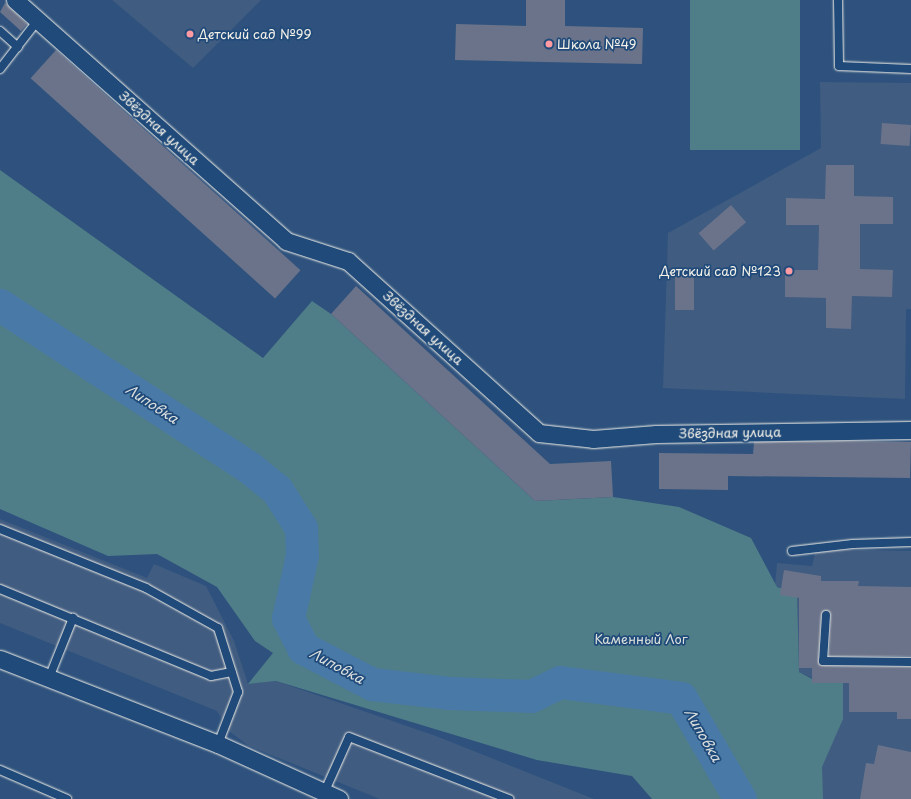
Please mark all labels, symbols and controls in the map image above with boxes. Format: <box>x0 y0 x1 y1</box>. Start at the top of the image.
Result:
place label: Детский сад №99 <box>198 26 313 42</box>
marker: Детский сад №99 <box>185 29 195 39</box>
place label: Школа №49 <box>557 36 637 52</box>
marker: Школа №49 <box>544 39 554 49</box>
street label: Звёздная улица <box>115 88 203 168</box>
place label: Детский сад №123 <box>658 263 781 279</box>
marker: Детский сад №123 <box>784 266 794 276</box>
street label: Звёздная улица <box>379 288 467 368</box>
water label: Липовка <box>123 381 181 427</box>
street label: Звёздная улица <box>678 424 782 442</box>
park label: Каменный Лог <box>594 631 688 647</box>
water label: Липовка <box>307 645 367 687</box>
water label: Липовка <box>681 705 725 765</box>

